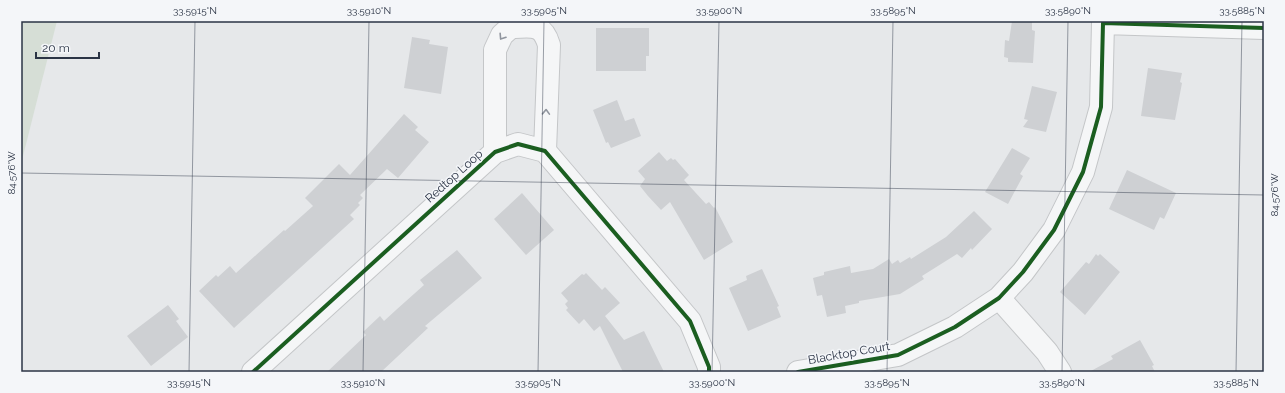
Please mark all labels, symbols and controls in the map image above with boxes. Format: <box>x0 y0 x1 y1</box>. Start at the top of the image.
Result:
text: 33.5915°N <box>173 5 217 16</box>
text: 33.5910°N <box>347 5 391 16</box>
text: 33.5905°N <box>521 5 567 16</box>
text: 33.5900°N <box>696 5 742 16</box>
text: 33.5895°N <box>870 5 916 16</box>
text: 33.5890°N <box>1045 5 1091 16</box>
text: 33.5885°N <box>1219 5 1265 16</box>
one-way arrow <box>500 33 507 40</box>
scale bar <box>36 34 99 60</box>
text: 20 m <box>42 41 70 55</box>
one-way arrow <box>542 109 551 115</box>
street label: Redtop Loop <box>422 147 486 205</box>
text: 84.576°W <box>6 151 17 195</box>
text: 84.576°W <box>1269 173 1280 217</box>
street label: Blacktop Court <box>807 339 891 367</box>
text: 33.5915°N <box>167 377 211 388</box>
text: 33.5910°N <box>341 377 385 388</box>
text: 33.5905°N <box>515 377 561 388</box>
text: 33.5900°N <box>689 377 735 388</box>
text: 33.5895°N <box>864 377 910 388</box>
text: 33.5890°N <box>1039 377 1085 388</box>
text: 33.5885°N <box>1213 377 1259 388</box>

